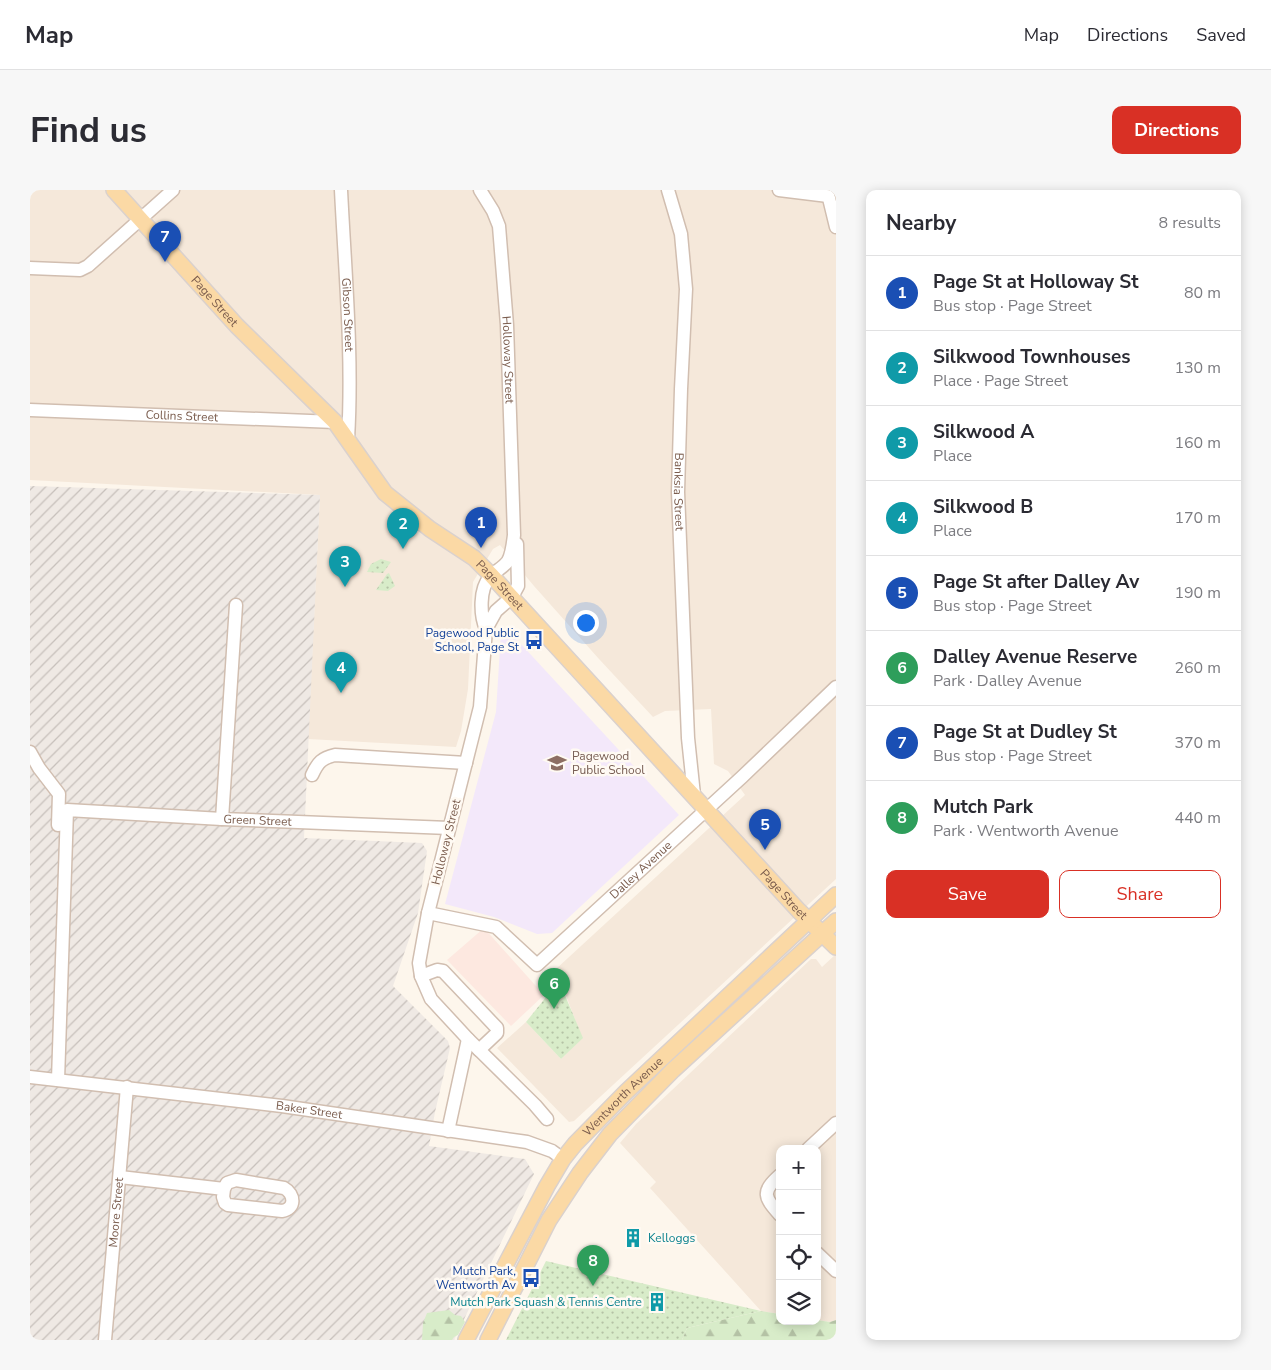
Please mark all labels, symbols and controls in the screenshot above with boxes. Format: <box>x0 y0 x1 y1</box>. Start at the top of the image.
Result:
text: Map <box>25 19 73 51</box>
text: Map <box>1024 23 1059 47</box>
text: Directions <box>1087 23 1168 47</box>
text: Saved <box>1196 23 1246 47</box>
button: Directions <box>1112 106 1241 154</box>
text: Find us <box>30 107 147 154</box>
text: Nearby <box>886 209 956 237</box>
text: 8 results <box>1159 212 1221 234</box>
pin: 7 <box>149 221 181 262</box>
text: Page St at Holloway St <box>933 269 1138 295</box>
street label: Page Street <box>188 273 242 331</box>
street label: Gibson Street <box>338 277 357 353</box>
text: 1 <box>897 282 907 304</box>
text: 80 m <box>1184 282 1221 304</box>
text: Bus stop · Page Street <box>933 295 1092 317</box>
street label: Holloway Street <box>498 315 518 405</box>
text: Silkwood Townhouses <box>933 344 1130 370</box>
text: 2 <box>897 357 907 379</box>
text: 130 m <box>1174 357 1221 379</box>
text: Place · Page Street <box>933 370 1068 392</box>
street label: Collins Street <box>145 407 219 425</box>
text: Silkwood A <box>933 419 1034 445</box>
text: 3 <box>897 432 907 454</box>
text: 160 m <box>1174 432 1221 454</box>
text: Place <box>933 445 972 467</box>
street label: Banksia Street <box>670 452 688 532</box>
text: Silkwood B <box>933 494 1033 520</box>
pin: 1 <box>465 507 497 548</box>
text: 4 <box>897 507 907 529</box>
text: 170 m <box>1174 507 1221 529</box>
pin: 2 <box>387 508 419 549</box>
text: Place <box>933 520 972 542</box>
pin: 3 <box>329 546 361 587</box>
street label: Page Street <box>472 556 528 614</box>
text: Page St after Dalley Av <box>933 569 1139 595</box>
text: 5 <box>897 582 907 604</box>
text: 190 m <box>1174 582 1221 604</box>
text: Bus stop · Page Street <box>933 595 1092 617</box>
your location <box>573 610 599 636</box>
place label: Pagewood Public School, Page St <box>425 625 520 655</box>
bus stop icon: Pagewood Public School, Page St <box>523 629 545 651</box>
text: Dalley Avenue Reserve <box>933 644 1137 670</box>
pin: 4 <box>325 652 357 693</box>
text: 6 <box>897 657 907 679</box>
text: 260 m <box>1174 657 1221 679</box>
text: Park · Dalley Avenue <box>933 670 1082 692</box>
text: Page St at Dudley St <box>933 719 1117 745</box>
text: 7 <box>897 732 907 754</box>
text: 370 m <box>1174 732 1221 754</box>
text: Bus stop · Page Street <box>933 745 1092 767</box>
place label: Pagewood Public School <box>572 748 645 778</box>
school or university icon: Pagewood Public School <box>546 752 568 774</box>
text: Mutch Park <box>933 794 1033 820</box>
street label: Holloway Street <box>428 797 465 886</box>
text: 8 <box>897 807 907 829</box>
text: 440 m <box>1174 807 1221 829</box>
pin: 5 <box>749 809 781 850</box>
street label: Green Street <box>223 811 293 830</box>
text: Park · Wentworth Avenue <box>933 820 1118 842</box>
street label: Dalley Avenue <box>606 837 675 902</box>
street label: Page Street <box>757 866 812 924</box>
button: Save <box>886 870 1049 918</box>
button: Share <box>1059 870 1221 918</box>
pin: 6 <box>538 968 570 1009</box>
street label: Wentworth Avenue <box>579 1054 666 1139</box>
street label: Baker Street <box>275 1097 344 1123</box>
map controls <box>776 1145 821 1325</box>
button: + <box>776 1145 821 1190</box>
street label: Moore Street <box>105 1176 127 1248</box>
button: − <box>776 1190 821 1235</box>
building icon: Kelloggs <box>622 1227 644 1249</box>
place label: Kelloggs <box>648 1230 696 1246</box>
button: locate <box>776 1235 821 1280</box>
pin: 8 <box>577 1245 609 1286</box>
place label: Mutch Park, Wentworth Av <box>436 1263 517 1293</box>
bus stop icon: Mutch Park, Wentworth Av <box>520 1267 542 1289</box>
button: layers <box>776 1280 821 1325</box>
building icon: Mutch Park Squash & Tennis Centre <box>646 1291 668 1313</box>
place label: Mutch Park Squash & Tennis Centre <box>450 1294 642 1310</box>

